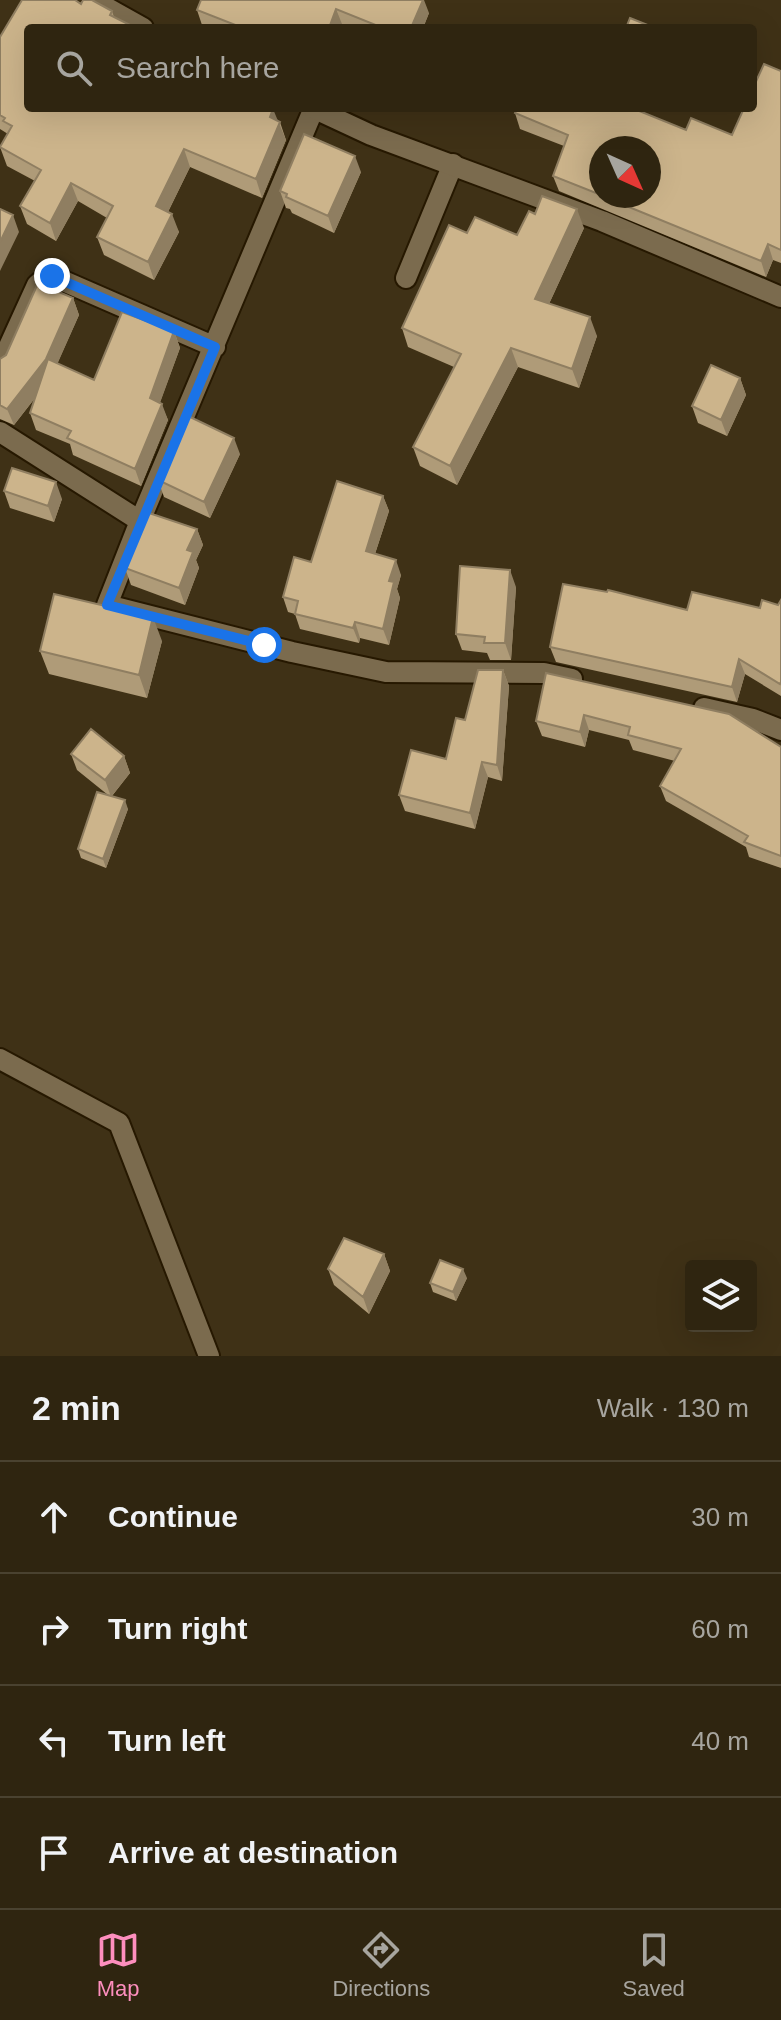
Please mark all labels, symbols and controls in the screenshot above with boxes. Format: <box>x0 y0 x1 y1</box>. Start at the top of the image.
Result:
search box <box>24 24 757 112</box>
icon: search <box>52 46 96 90</box>
text: Search here <box>116 51 279 84</box>
north arrow <box>589 136 661 208</box>
route end <box>34 258 70 294</box>
route start <box>246 627 282 663</box>
map controls <box>685 1260 757 1332</box>
button: layers <box>685 1260 757 1332</box>
text: 2 min <box>32 1389 121 1427</box>
text: Walk · 130 m <box>597 1393 749 1423</box>
icon: ahead <box>32 1495 76 1539</box>
text: Continue <box>108 1500 238 1533</box>
text: 30 m <box>691 1502 749 1532</box>
icon: right <box>32 1607 76 1651</box>
text: Turn right <box>108 1612 247 1645</box>
text: 60 m <box>691 1614 749 1644</box>
icon: left <box>32 1719 76 1763</box>
text: Turn left <box>108 1724 226 1757</box>
text: 40 m <box>691 1726 749 1756</box>
icon: arrive <box>32 1831 76 1875</box>
text: Arrive at destination <box>108 1836 398 1869</box>
tab: Map <box>96 1928 140 2002</box>
tab: Directions <box>332 1928 430 2002</box>
tab: Saved <box>622 1928 685 2002</box>

